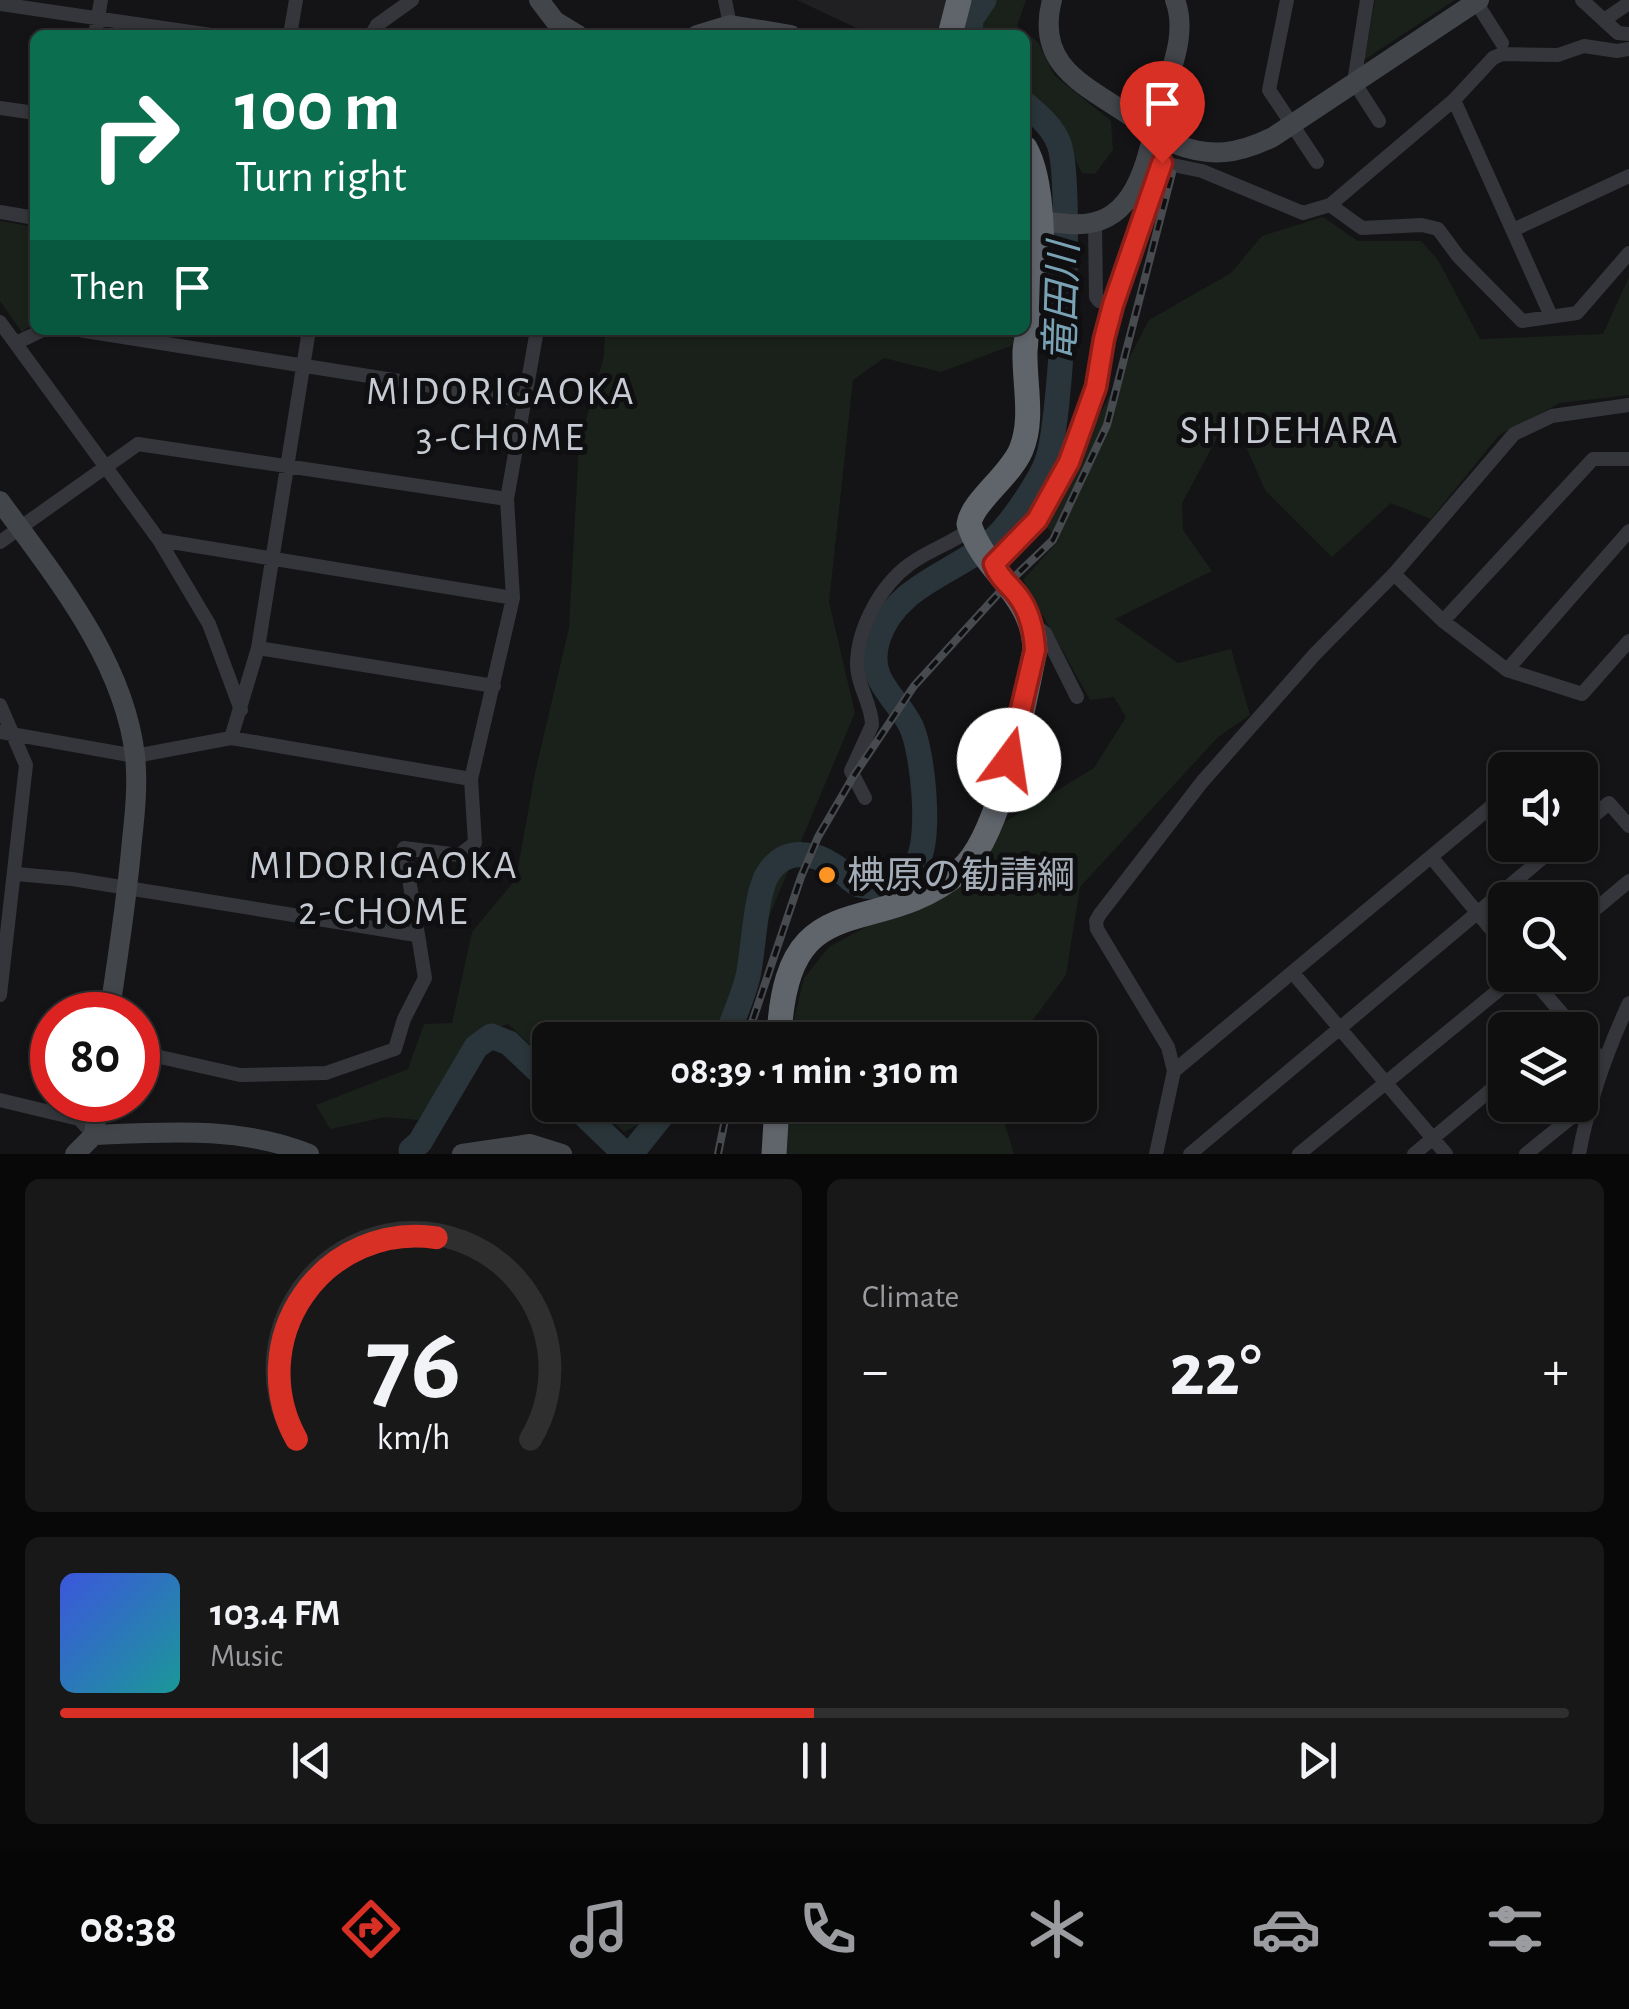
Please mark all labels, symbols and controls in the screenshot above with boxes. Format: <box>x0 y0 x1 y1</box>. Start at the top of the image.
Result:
pin <box>1120 61 1205 164</box>
icon: right <box>70 70 200 200</box>
text: 100 m <box>235 73 400 143</box>
icon: arrive <box>1135 76 1190 131</box>
text: Turn right <box>235 155 407 200</box>
water label: 竜田川 <box>1039 237 1085 363</box>
icon: arrive <box>165 260 220 315</box>
text: Then <box>70 269 145 307</box>
district label: MIDORIGAOKA 3-CHOME <box>366 372 636 458</box>
district label: SHIDEHARA <box>1180 411 1400 451</box>
position arrow <box>957 708 1061 812</box>
map controls <box>1488 752 1598 1122</box>
button: sound <box>1488 752 1598 862</box>
district label: MIDORIGAOKA 2-CHOME <box>249 846 519 932</box>
place label: 椣原の勧請綱 <box>847 856 1075 896</box>
marker: 椣原の勧請綱 <box>816 864 838 886</box>
button: search <box>1488 882 1598 992</box>
speed limit sign: 80 <box>30 992 160 1122</box>
button: layers <box>1488 1012 1598 1122</box>
text: 08:39 · 1 min · 310 m <box>670 1053 959 1091</box>
text: Climate <box>862 1281 959 1313</box>
text: 76 <box>366 1314 461 1418</box>
text: 22° <box>1169 1334 1262 1409</box>
text: − <box>862 1344 888 1399</box>
text: + <box>1543 1344 1569 1399</box>
text: km/h <box>377 1420 450 1456</box>
text: 103.4 FM <box>210 1595 341 1633</box>
text: Music <box>210 1640 283 1672</box>
icon: previous <box>284 1733 339 1788</box>
icon: pause <box>787 1733 842 1788</box>
icon: next <box>1290 1733 1345 1788</box>
icon: directions <box>336 1894 406 1964</box>
icon: music <box>564 1894 634 1964</box>
icon: phone <box>793 1894 863 1964</box>
icon: climate <box>1022 1894 1092 1964</box>
icon: car <box>1251 1894 1321 1964</box>
icon: filters <box>1480 1894 1550 1964</box>
text: 08:38 <box>79 1906 177 1951</box>

